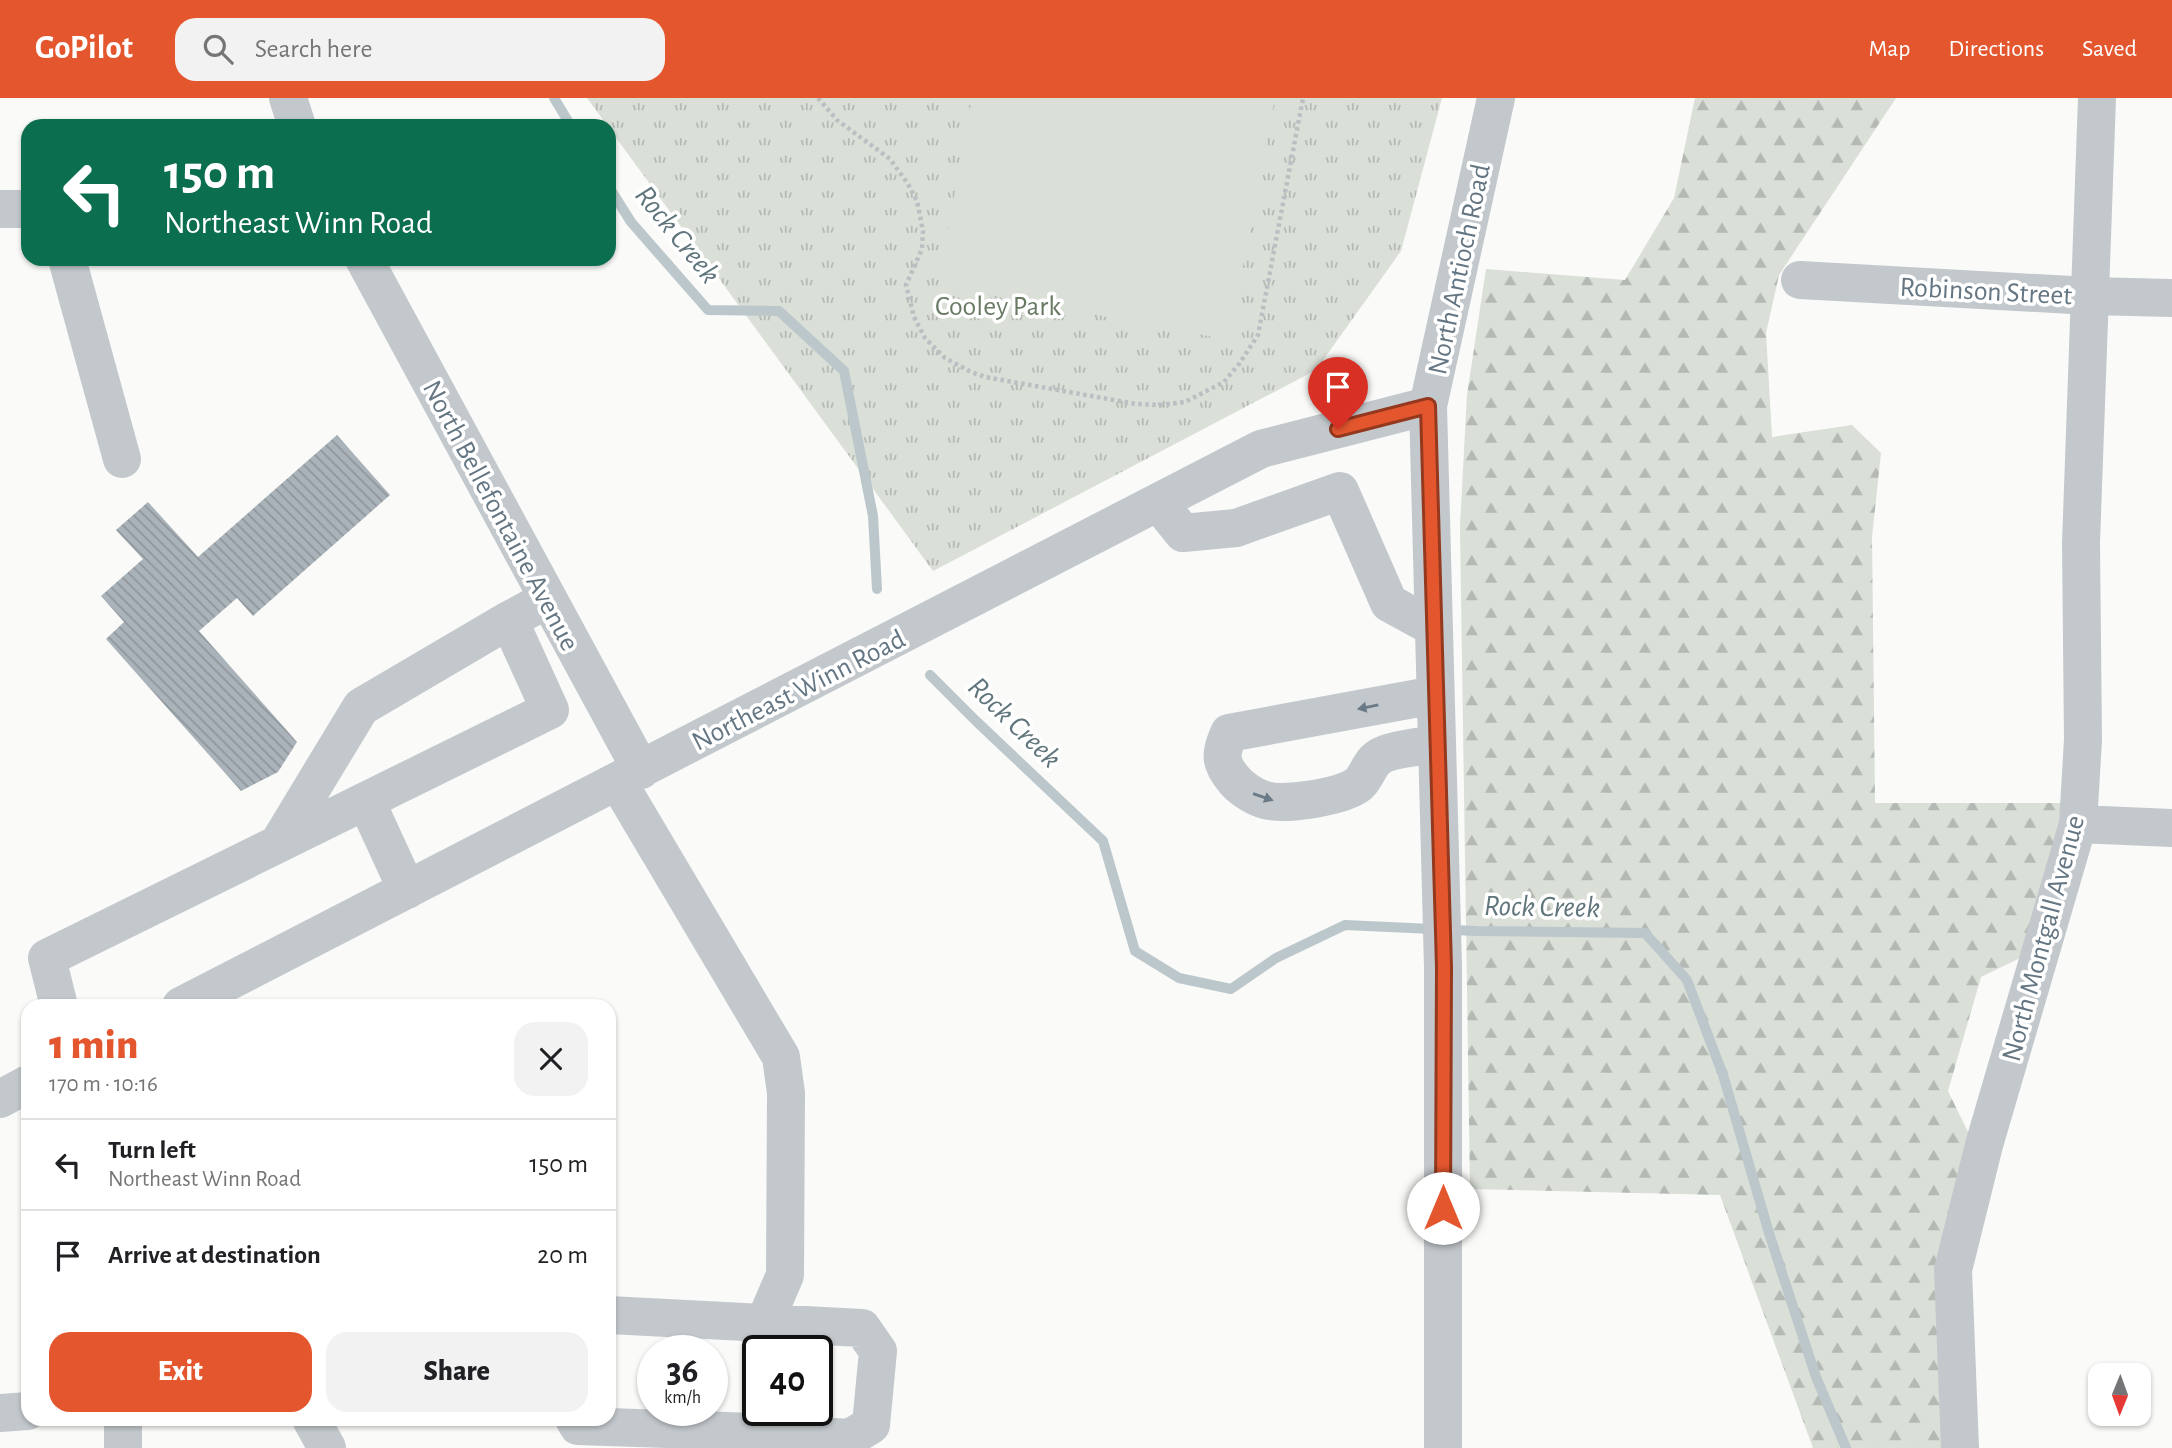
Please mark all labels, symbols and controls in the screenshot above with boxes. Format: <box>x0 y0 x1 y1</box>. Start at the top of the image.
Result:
search box <box>175 18 665 81</box>
icon: search <box>199 30 237 68</box>
text: GoPilot <box>35 32 133 65</box>
text: Search here <box>255 36 372 62</box>
text: Map <box>1868 37 1910 61</box>
text: Directions <box>1948 37 2044 61</box>
text: Saved <box>2082 37 2137 61</box>
icon: left <box>49 147 140 238</box>
text: 150 m <box>164 149 275 198</box>
street label: North Antioch Road <box>1424 162 1496 377</box>
water label: Rock Creek <box>629 180 726 289</box>
text: Northeast Winn Road <box>164 207 433 239</box>
street label: Robinson Street <box>1899 273 2073 311</box>
park label: Cooley Park <box>935 293 1061 321</box>
pin <box>1308 357 1368 429</box>
icon: arrive <box>1319 368 1357 406</box>
street label: North Bellefontaine Avenue <box>417 376 583 656</box>
street label: Northeast Winn Road <box>688 625 910 757</box>
water label: Rock Creek <box>962 672 1067 774</box>
one-way arrow <box>1357 702 1379 713</box>
one-way arrow <box>1252 792 1273 803</box>
street label: North Montgall Avenue <box>1998 813 2090 1064</box>
water label: Rock Creek <box>1484 891 1600 923</box>
button: close <box>514 1022 588 1096</box>
text: 1 min <box>49 1024 138 1066</box>
text: 170 m · 10:16 <box>49 1073 158 1096</box>
text: Turn left <box>108 1137 196 1163</box>
icon: left <box>49 1146 87 1184</box>
text: 150 m <box>529 1151 588 1177</box>
text: Northeast Winn Road <box>108 1168 301 1191</box>
position arrow <box>1406 1171 1480 1245</box>
icon: arrive <box>49 1237 87 1275</box>
text: Arrive at destination <box>108 1242 321 1268</box>
text: 20 m <box>537 1242 588 1268</box>
button: Exit <box>49 1332 312 1412</box>
button: Share <box>326 1332 588 1412</box>
speed limit sign: 40 <box>742 1335 833 1426</box>
text: 36 <box>666 1354 698 1389</box>
north arrow <box>2088 1363 2151 1426</box>
map controls <box>2088 1363 2151 1426</box>
text: km/h <box>664 1389 701 1407</box>

